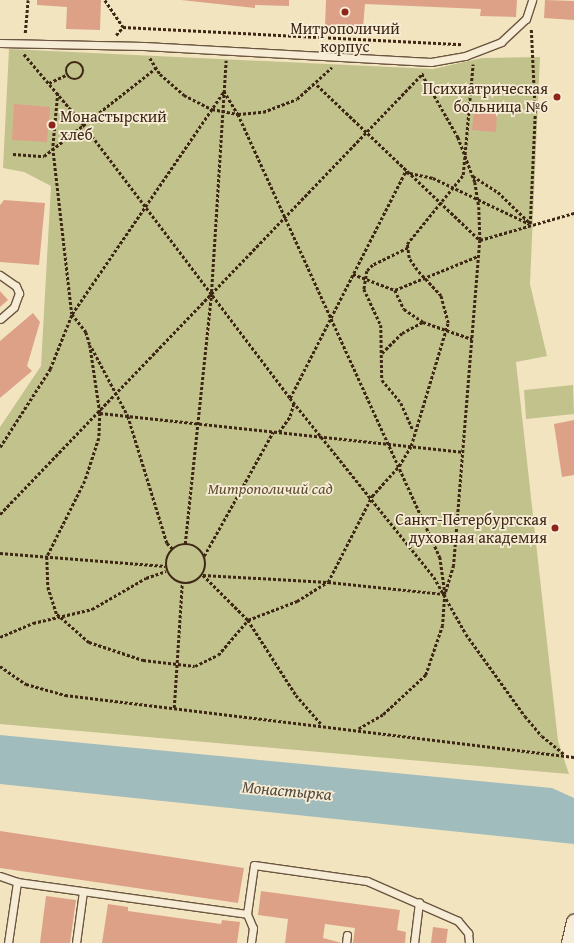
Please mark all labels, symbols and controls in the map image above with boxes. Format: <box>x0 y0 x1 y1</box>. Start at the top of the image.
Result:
marker: Митрополичий корпус <box>340 7 350 17</box>
place label: Митрополичий корпус <box>290 18 400 56</box>
place label: Психиатрическая больница №6 <box>423 78 548 116</box>
marker: Психиатрическая больница №6 <box>551 91 563 103</box>
place label: Монастырский хлеб <box>60 106 167 144</box>
marker: Монастырский хлеб <box>47 120 57 130</box>
park label: Митрополичий сад <box>207 478 333 498</box>
place label: Санкт-Петербургская духовная академия <box>395 509 547 547</box>
marker: Санкт-Петербургская духовная академия <box>550 523 560 533</box>
water label: Монастырка <box>241 776 333 804</box>

